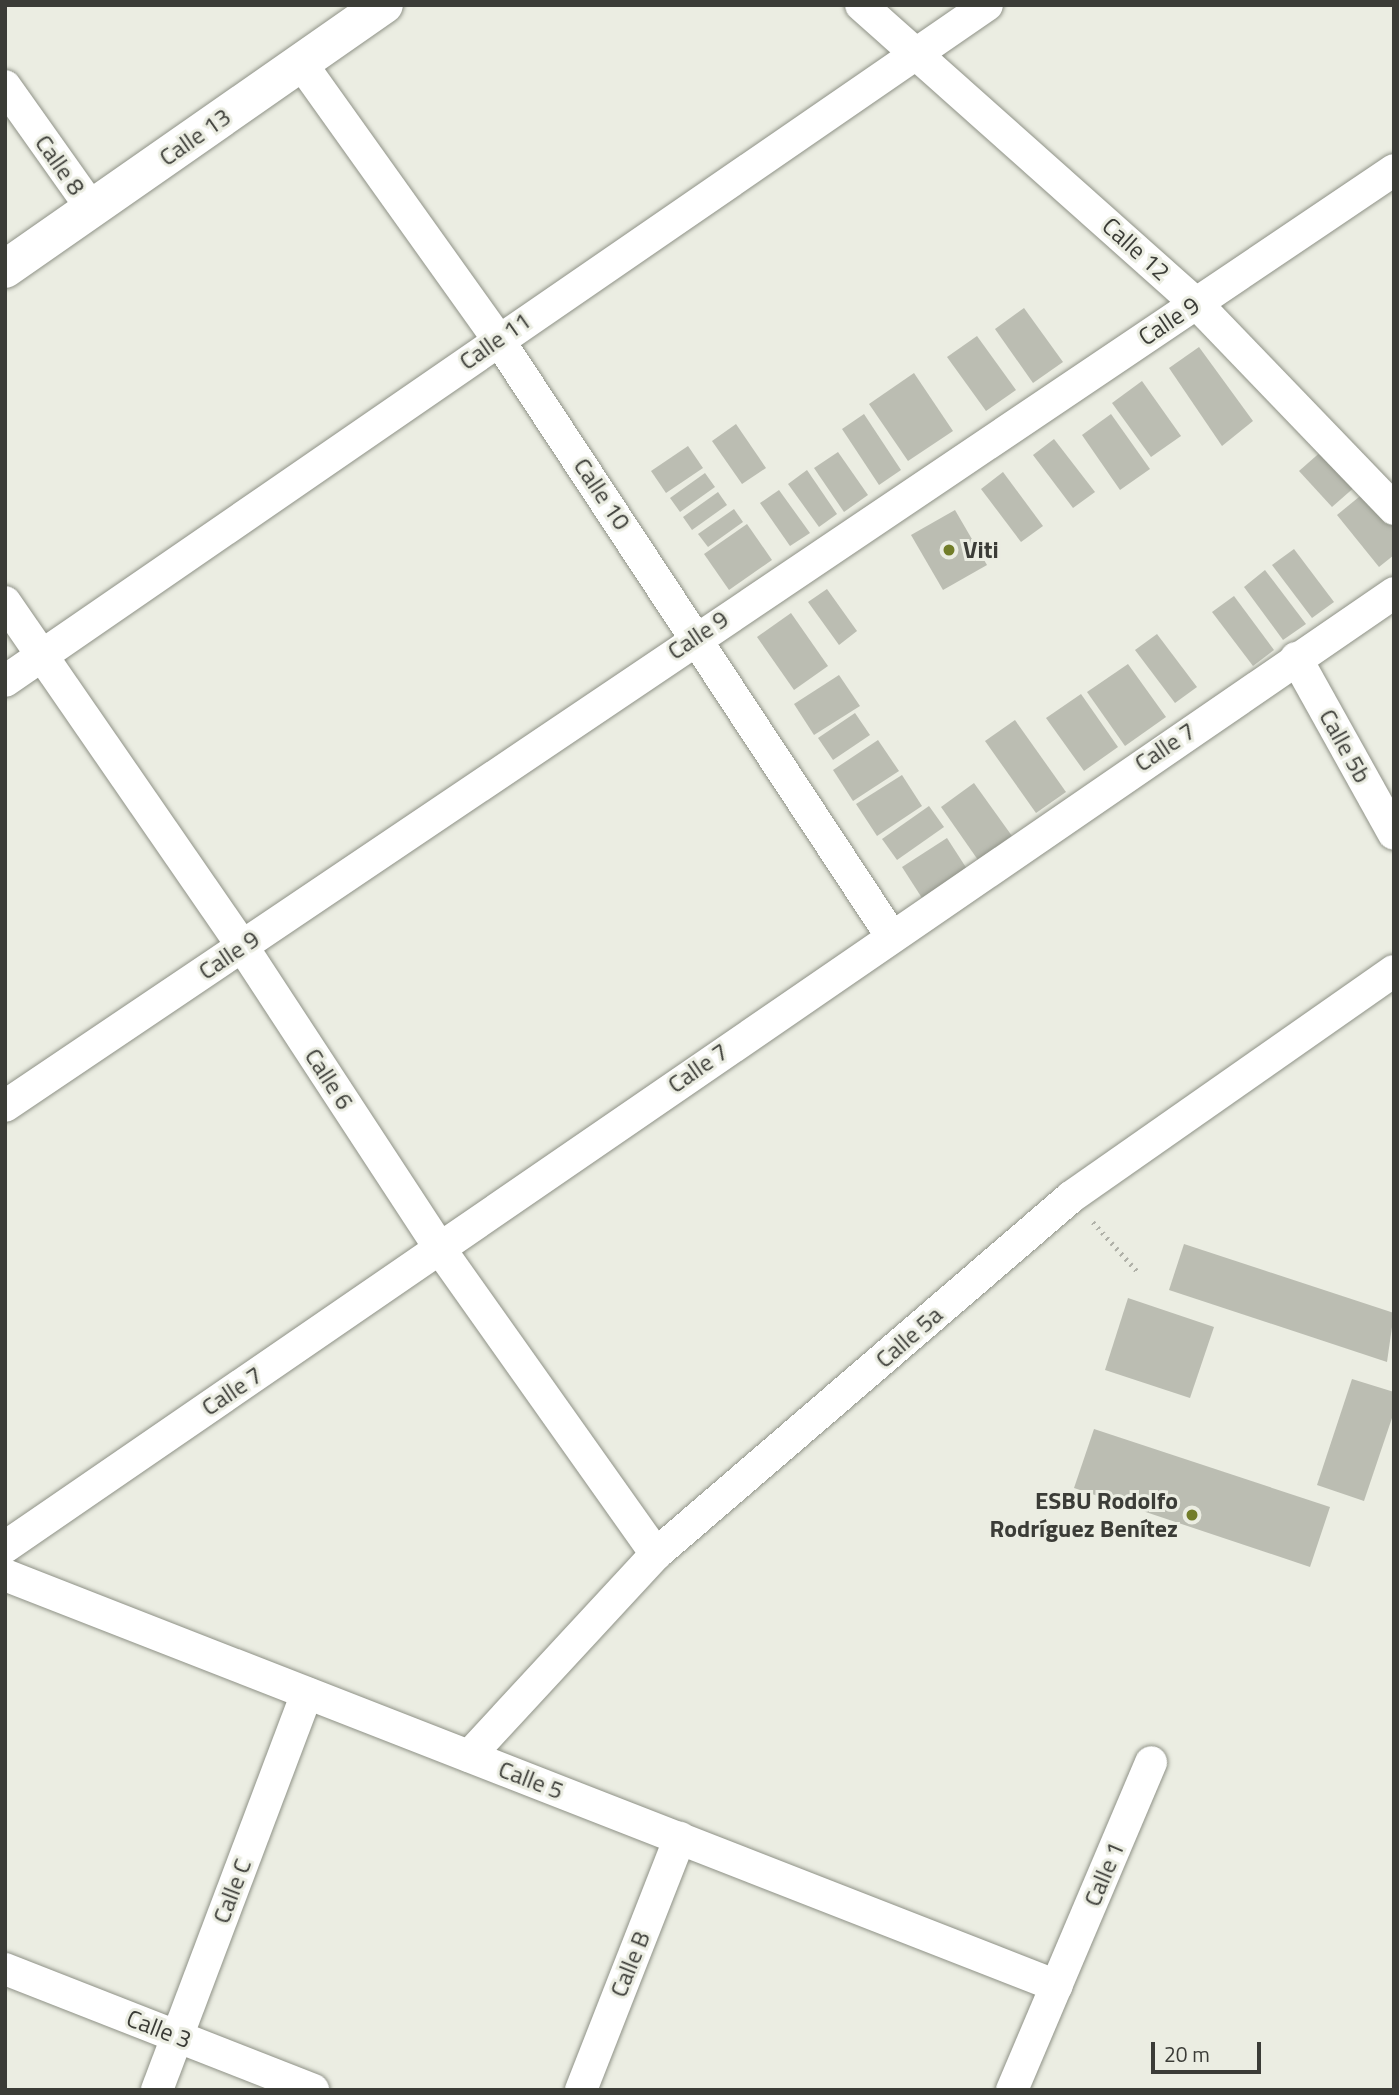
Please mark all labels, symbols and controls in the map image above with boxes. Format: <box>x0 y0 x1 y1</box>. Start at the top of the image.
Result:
street label: Calle 13 <box>154 102 236 172</box>
street label: Calle 8 <box>29 129 91 201</box>
street label: Calle 12 <box>1096 211 1176 287</box>
street label: Calle 9 <box>1133 290 1205 352</box>
street label: Calle 11 <box>454 306 536 376</box>
street label: Calle 10 <box>568 453 636 535</box>
place label: Viti <box>963 536 999 564</box>
marker: Viti <box>941 542 957 558</box>
street label: Calle 9 <box>662 604 734 666</box>
street label: Calle 5b <box>1313 704 1377 788</box>
street label: Calle 7 <box>1129 716 1201 778</box>
street label: Calle 9 <box>193 924 265 986</box>
street label: Calle 7 <box>662 1037 734 1099</box>
street label: Calle 6 <box>299 1043 359 1115</box>
street label: Calle 5a <box>870 1300 948 1374</box>
street label: Calle 7 <box>196 1360 268 1422</box>
place label: ESBU Rodolfo Rodríguez Benítez <box>990 1487 1178 1543</box>
marker: ESBU Rodolfo Rodríguez Benítez <box>1184 1507 1200 1523</box>
street label: Calle 5 <box>495 1755 567 1805</box>
street label: Calle 1 <box>1078 1838 1130 1910</box>
street label: Calle C <box>207 1855 257 1927</box>
street label: Calle B <box>604 1927 656 2001</box>
street label: Calle 3 <box>123 2004 195 2054</box>
scale bar <box>1154 2028 1264 2072</box>
text: 20 m <box>1164 2038 1210 2070</box>

